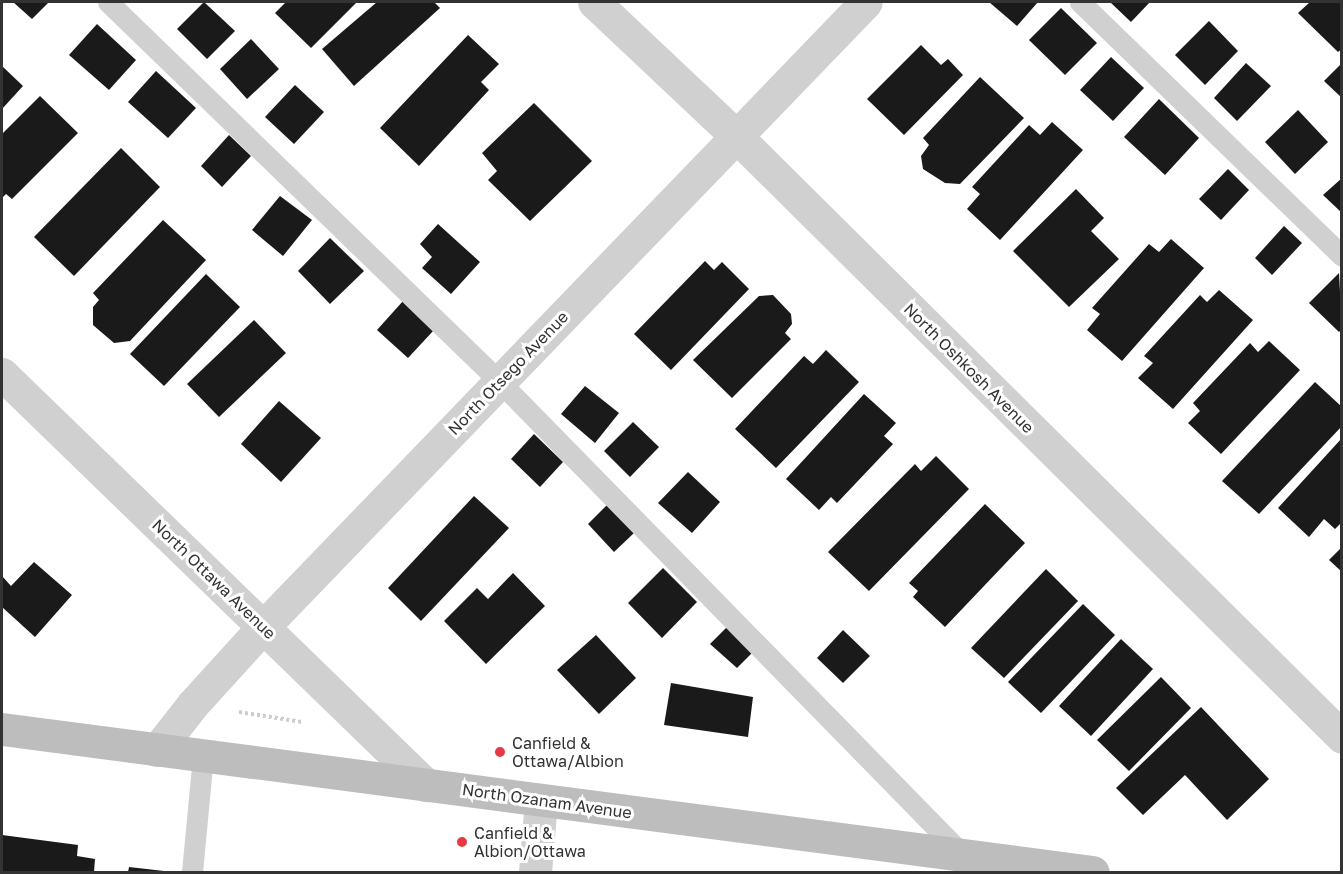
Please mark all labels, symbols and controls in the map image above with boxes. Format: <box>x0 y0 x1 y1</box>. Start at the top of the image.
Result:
street label: North Oshkosh Avenue <box>900 299 1038 437</box>
street label: North Otsego Avenue <box>444 307 572 439</box>
street label: North Ottawa Avenue <box>148 515 280 643</box>
place label: Canfield & Ottawa/Albion <box>512 733 624 771</box>
marker: Canfield & Ottawa/Albion <box>493 745 507 759</box>
street label: North Ozanam Avenue <box>461 780 633 822</box>
place label: Canfield & Albion/Ottawa <box>474 823 586 861</box>
marker: Canfield & Albion/Ottawa <box>455 835 469 849</box>

